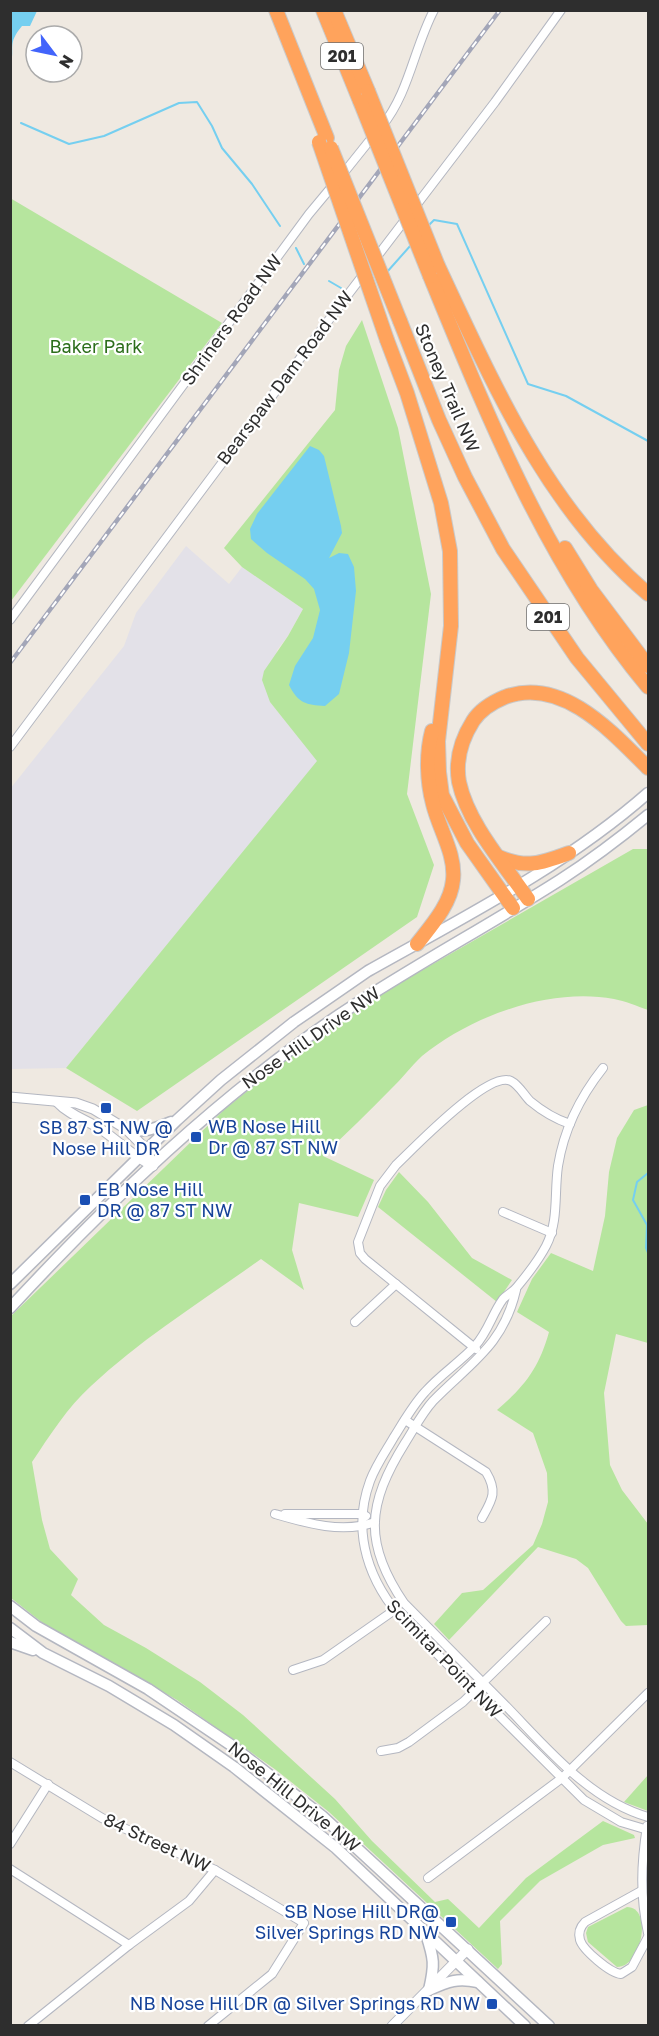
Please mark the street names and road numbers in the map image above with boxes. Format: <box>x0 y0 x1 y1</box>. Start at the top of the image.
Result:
road number: 201 <box>321 43 363 69</box>
street label: Shriners Road NW <box>176 250 286 389</box>
street label: Bearspaw Dam Road NW <box>212 286 357 469</box>
street label: Stoney Trail NW <box>411 320 485 455</box>
road number: 201 <box>527 604 569 630</box>
street label: Nose Hill Drive NW <box>237 981 384 1093</box>
street label: Scimitar Point NW <box>382 1594 507 1722</box>
street label: Nose Hill Drive NW <box>224 1736 365 1856</box>
street label: 84 Street NW <box>101 1808 214 1876</box>

